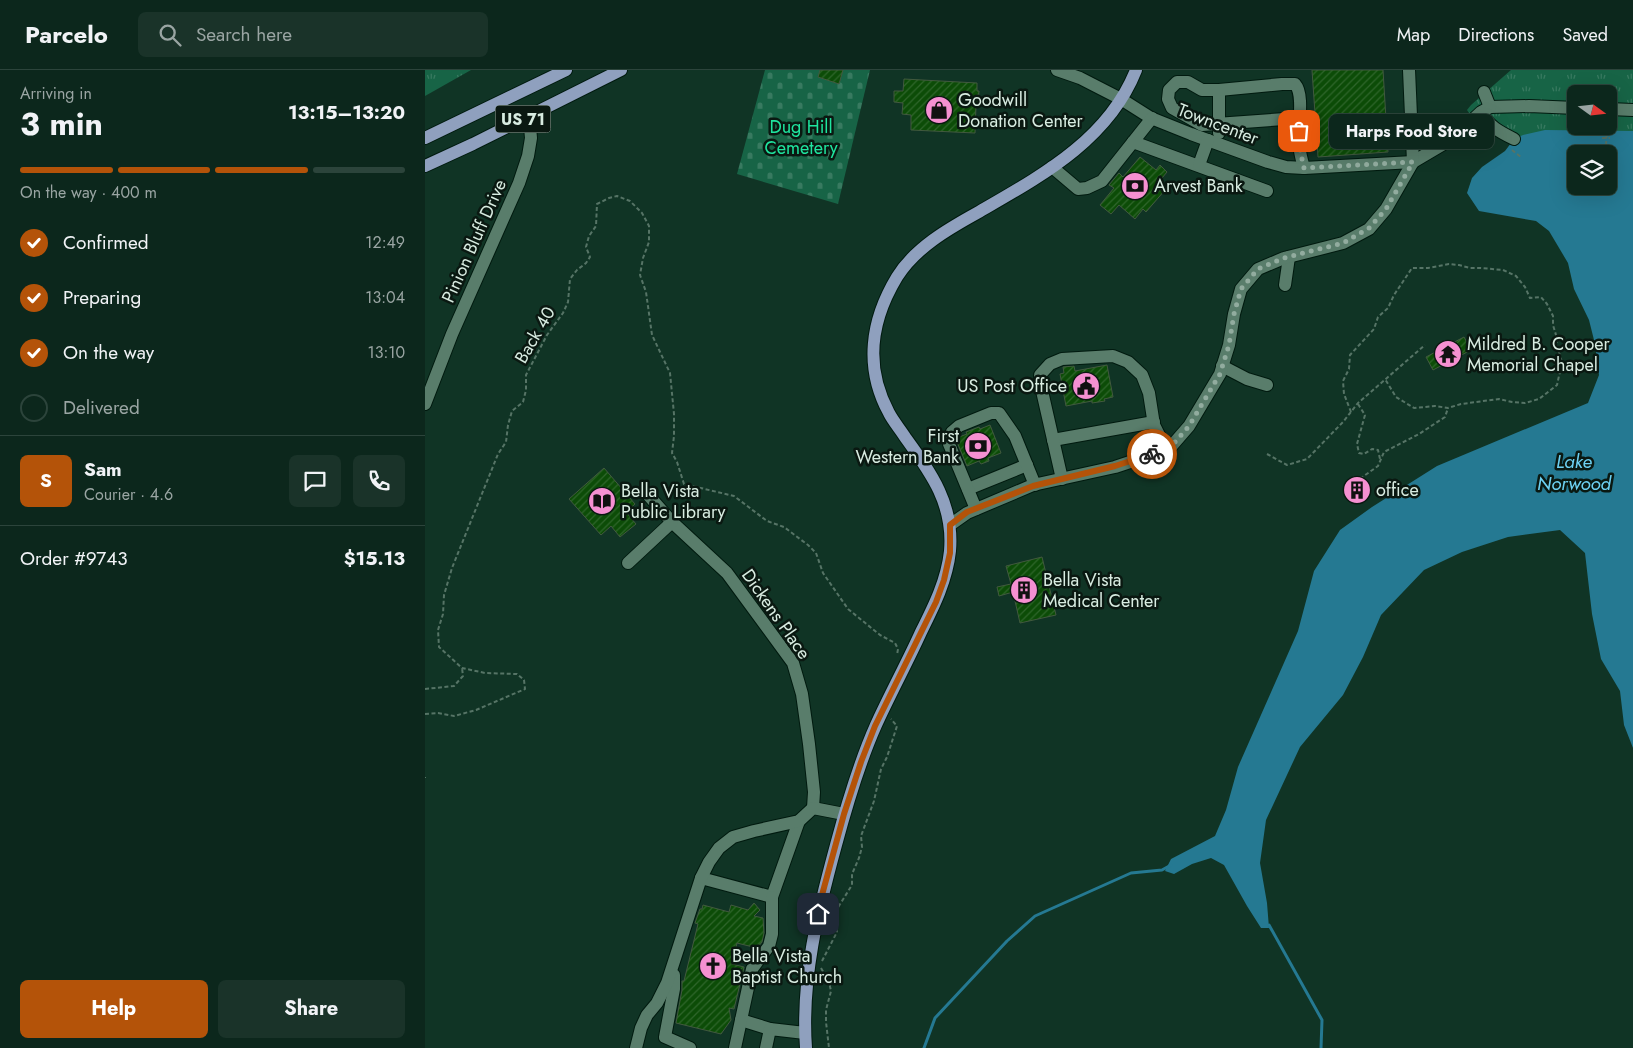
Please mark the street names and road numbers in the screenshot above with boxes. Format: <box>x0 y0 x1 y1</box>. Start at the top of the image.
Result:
street label: Towncenter <box>1174 97 1263 152</box>
road number: US 71 <box>495 106 551 132</box>
street label: Pinion Bluff Drive <box>435 175 513 307</box>
street label: Back 40 <box>508 302 562 368</box>
street label: Dickens Place <box>735 563 817 665</box>

